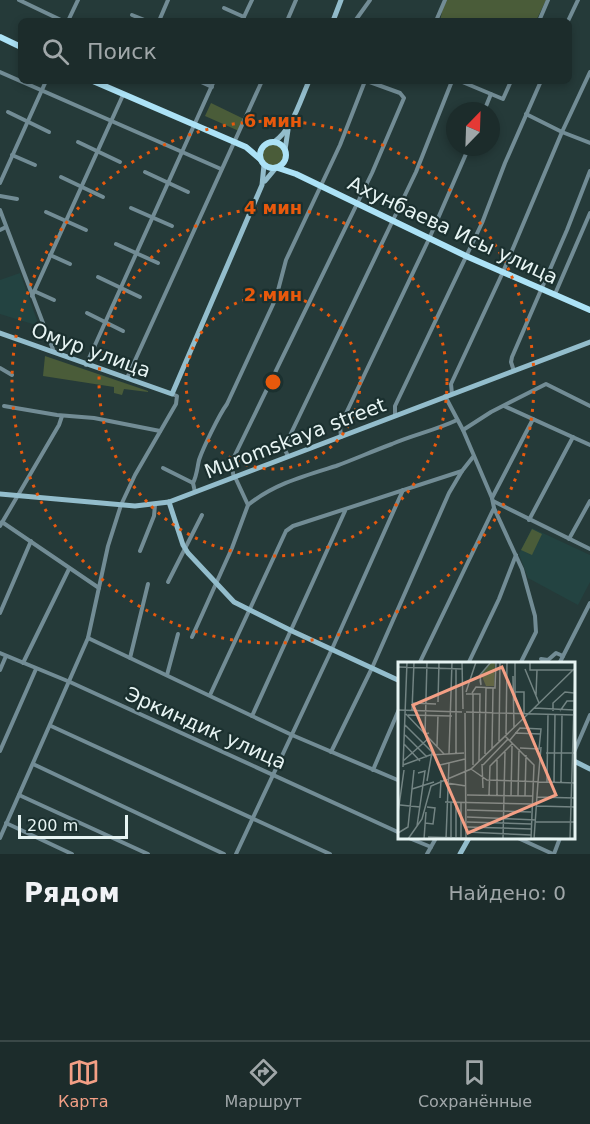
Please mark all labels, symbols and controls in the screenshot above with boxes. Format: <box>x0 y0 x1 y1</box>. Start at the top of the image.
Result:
search box <box>18 18 572 84</box>
icon: search <box>39 35 72 68</box>
text: Поиск <box>87 39 157 64</box>
north arrow <box>446 102 500 156</box>
text: 6 мин <box>244 110 302 131</box>
street label: Ахунбаева Исы улица <box>344 171 562 289</box>
text: 4 мин <box>244 197 302 218</box>
text: 2 мин <box>244 284 302 305</box>
street label: Омур улица <box>28 317 154 383</box>
centre of rings <box>263 372 283 392</box>
street label: Muromskaya street <box>201 392 389 484</box>
inset map <box>398 662 575 839</box>
street label: Эркиндик улица <box>122 682 290 774</box>
scale bar <box>18 812 128 840</box>
text: 200 m <box>27 816 78 835</box>
text: Рядом <box>24 878 120 908</box>
text: Найдено: 0 <box>448 881 566 905</box>
tab: Карта <box>58 1056 108 1111</box>
tab: Маршрут <box>225 1056 302 1111</box>
tab: Сохранённые <box>418 1056 532 1111</box>

